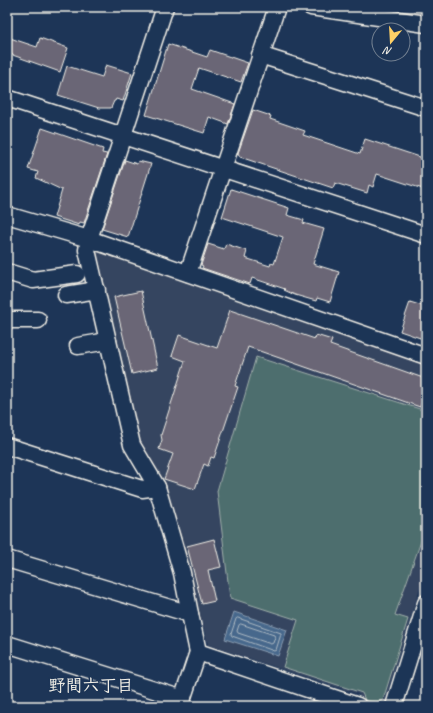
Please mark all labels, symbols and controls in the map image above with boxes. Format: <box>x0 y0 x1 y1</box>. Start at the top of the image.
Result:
north arrow <box>371 22 411 62</box>
text: N <box>380 43 393 59</box>
district label: 野間六丁目 <box>49 675 134 696</box>

